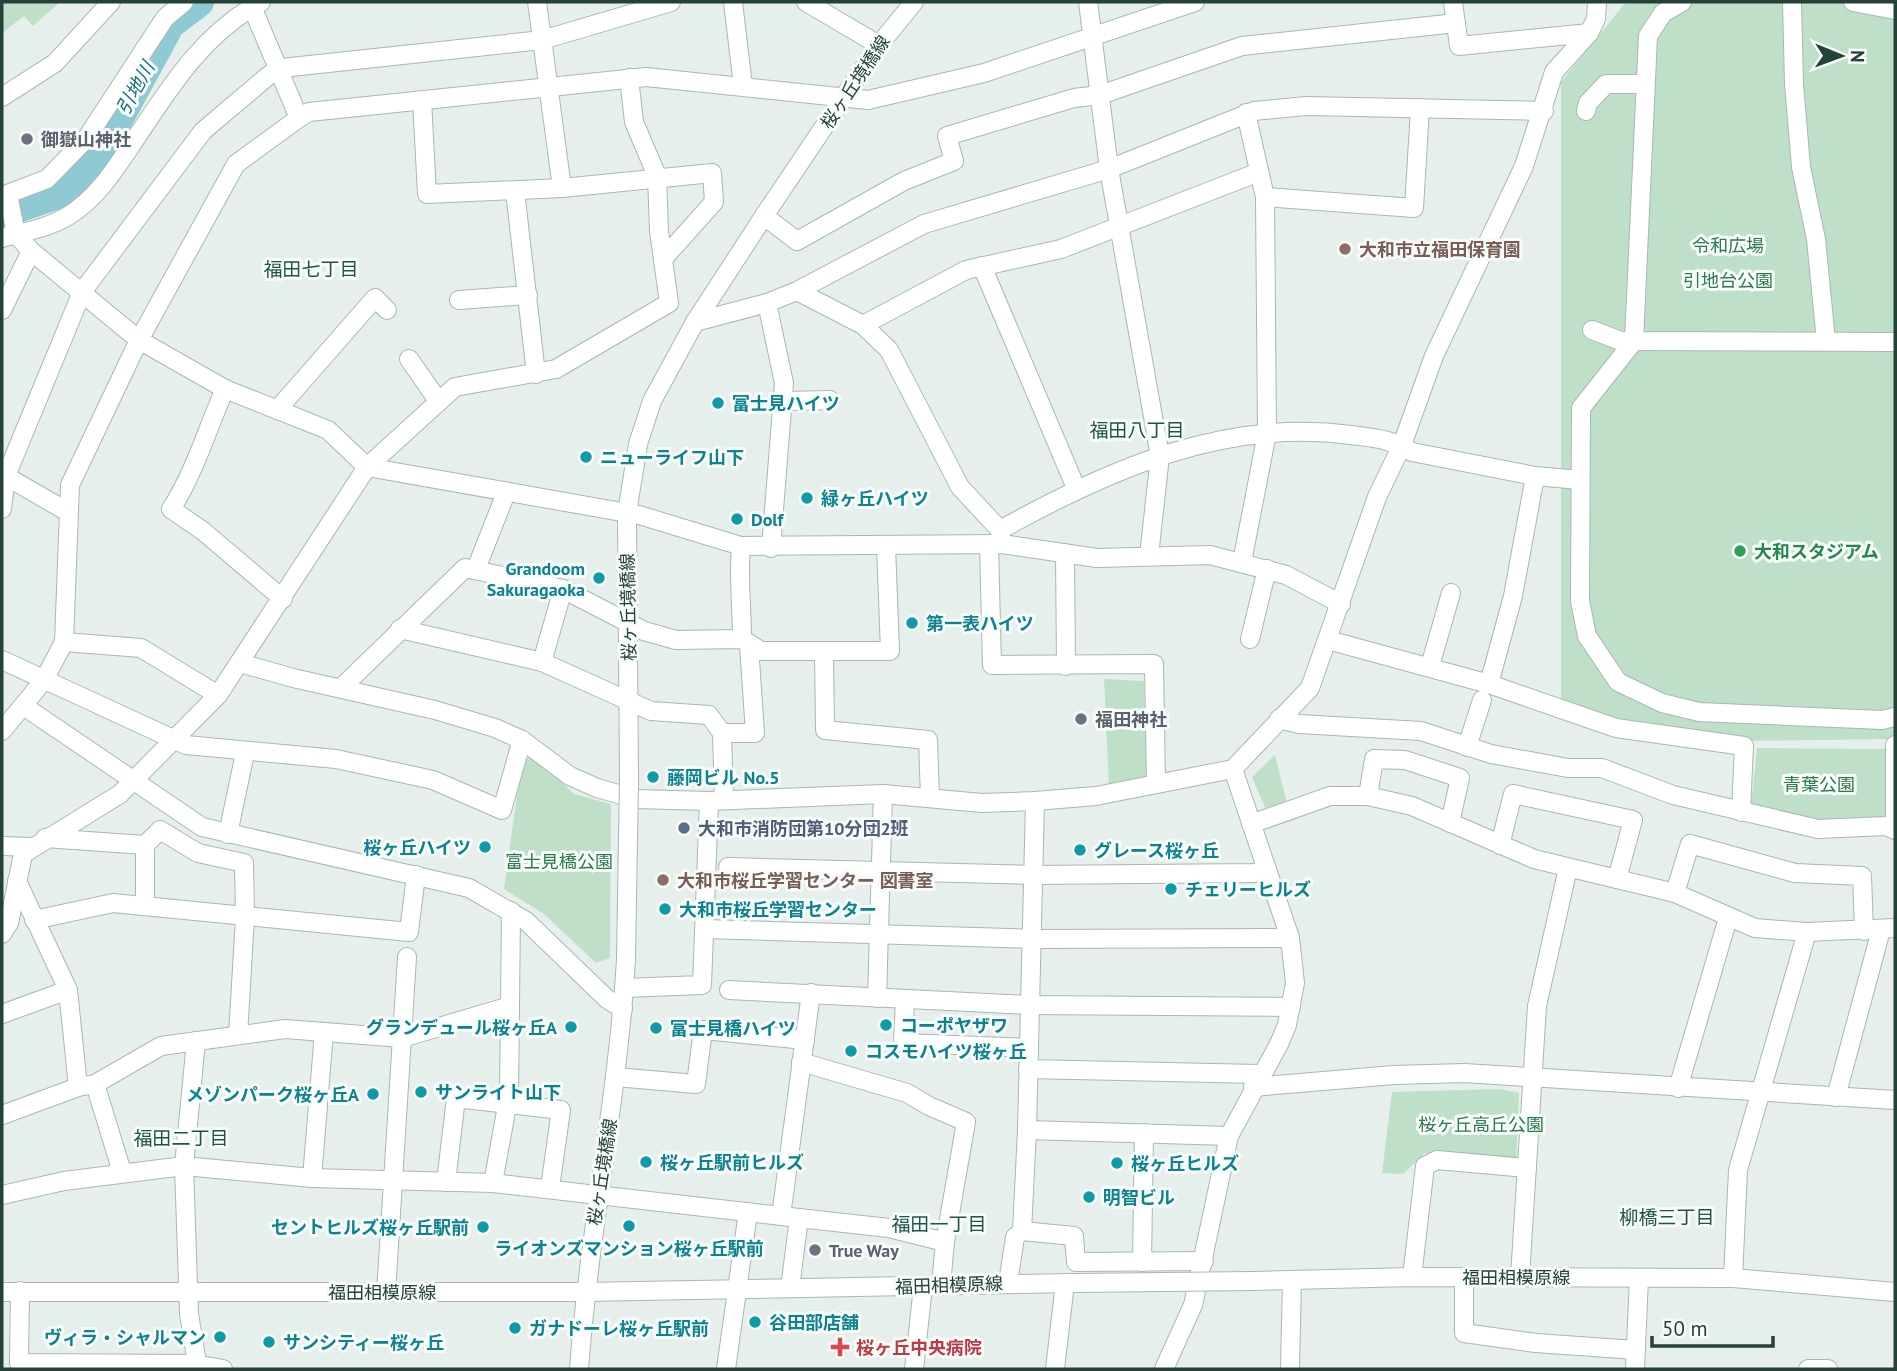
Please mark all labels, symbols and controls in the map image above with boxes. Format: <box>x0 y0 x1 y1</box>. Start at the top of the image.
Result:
north arrow <box>1806 21 1876 91</box>
street label: 桜ヶ丘境橋線 <box>815 31 895 133</box>
text: N <box>1846 50 1870 63</box>
water label: 引地川 <box>111 56 160 119</box>
place label: 御嶽山神社 <box>40 128 131 151</box>
marker: 御嶽山神社 <box>19 131 35 147</box>
park label: 令和広場 <box>1692 234 1764 257</box>
place label: 大和市立福田保育園 <box>1359 238 1521 261</box>
marker: 大和市立福田保育園 <box>1337 241 1353 257</box>
district label: 福田七丁目 <box>263 257 359 281</box>
park label: 引地台公園 <box>1683 269 1773 292</box>
place label: 富士見ハイツ <box>732 392 840 415</box>
marker: 富士見ハイツ <box>710 395 726 411</box>
district label: 福田八丁目 <box>1089 418 1185 442</box>
place label: ニューライフ山下 <box>600 446 744 469</box>
marker: ニューライフ山下 <box>578 449 594 465</box>
place label: 緑ヶ丘ハイツ <box>821 487 929 510</box>
marker: 緑ヶ丘ハイツ <box>799 490 815 506</box>
place label: Dolf <box>751 508 785 531</box>
marker: Dolf <box>729 511 745 527</box>
place label: 大和スタジアム <box>1754 540 1879 563</box>
marker: 大和スタジアム <box>1732 543 1748 559</box>
street label: 桜ヶ丘境橋線 <box>616 553 640 661</box>
place label: Grandoom Sakuragaoka <box>487 557 585 601</box>
marker: Grandoom Sakuragaoka <box>591 570 607 586</box>
place label: 第一表ハイツ <box>926 612 1034 635</box>
marker: 第一表ハイツ <box>904 615 920 631</box>
place label: 福田神社 <box>1095 708 1167 731</box>
marker: 福田神社 <box>1073 711 1089 727</box>
place label: 藤岡ビル No.5 <box>667 766 780 789</box>
marker: 藤岡ビル No.5 <box>645 769 661 785</box>
park label: 青葉公園 <box>1783 773 1855 796</box>
place label: 大和市消防団第10分団2班 <box>698 817 909 840</box>
marker: 大和市消防団第10分団2班 <box>676 820 692 836</box>
place label: 桜ヶ丘ハイツ <box>363 836 471 859</box>
marker: 桜ヶ丘ハイツ <box>477 839 493 855</box>
place label: グレース桜ヶ丘 <box>1094 839 1219 862</box>
marker: グレース桜ヶ丘 <box>1072 842 1088 858</box>
park label: 富士見橋公園 <box>505 850 613 873</box>
place label: 大和市桜丘学習センター 図書室 <box>677 869 934 892</box>
marker: 大和市桜丘学習センター 図書室 <box>655 872 671 888</box>
place label: チェリーヒルズ <box>1185 878 1311 901</box>
marker: チェリーヒルズ <box>1163 881 1179 897</box>
place label: 大和市桜丘学習センター <box>679 898 877 921</box>
marker: 大和市桜丘学習センター <box>657 901 673 917</box>
place label: コーポヤザワ <box>900 1014 1008 1037</box>
place label: グランデュール桜ヶ丘A <box>366 1016 557 1039</box>
place label: 富士見橋ハイツ <box>670 1017 796 1040</box>
marker: コーポヤザワ <box>878 1017 894 1033</box>
marker: グランデュール桜ヶ丘A <box>563 1019 579 1035</box>
marker: 富士見橋ハイツ <box>648 1020 664 1036</box>
place label: コスモハイツ桜ヶ丘 <box>865 1040 1027 1063</box>
marker: コスモハイツ桜ヶ丘 <box>843 1043 859 1059</box>
place label: サンライト山下 <box>435 1081 561 1104</box>
place label: メゾンパーク桜ヶ丘A <box>186 1083 359 1106</box>
marker: サンライト山下 <box>413 1084 429 1100</box>
marker: メゾンパーク桜ヶ丘A <box>365 1086 381 1102</box>
park label: 桜ヶ丘高丘公園 <box>1418 1113 1544 1136</box>
street label: 桜ヶ丘境橋線 <box>582 1117 622 1227</box>
district label: 福田二丁目 <box>133 1126 229 1150</box>
place label: 桜ヶ丘駅前ヒルズ <box>660 1151 804 1174</box>
place label: 桜ヶ丘ヒルズ <box>1131 1152 1239 1175</box>
marker: 桜ヶ丘駅前ヒルズ <box>638 1154 654 1170</box>
marker: 桜ヶ丘ヒルズ <box>1109 1155 1125 1171</box>
place label: 明智ビル <box>1103 1186 1175 1209</box>
marker: 明智ビル <box>1081 1189 1097 1205</box>
district label: 柳橋三丁目 <box>1619 1205 1715 1229</box>
district label: 福田一丁目 <box>891 1212 987 1236</box>
place label: セントヒルズ桜ヶ丘駅前 <box>271 1216 469 1239</box>
marker: ライオンズマンション桜ヶ丘駅前 <box>621 1218 637 1234</box>
marker: セントヒルズ桜ヶ丘駅前 <box>475 1219 491 1235</box>
place label: ライオンズマンション桜ヶ丘駅前 <box>494 1237 764 1260</box>
place label: True Way <box>829 1239 899 1262</box>
marker: True Way <box>807 1242 823 1258</box>
street label: 福田相模原線 <box>1462 1266 1570 1289</box>
street label: 福田相模原線 <box>895 1272 1003 1298</box>
street label: 福田相模原線 <box>328 1281 436 1304</box>
scale bar <box>1652 1304 1773 1348</box>
place label: 谷田部店舗 <box>769 1311 859 1334</box>
marker: 谷田部店舗 <box>747 1314 763 1330</box>
text: 50 m <box>1662 1315 1708 1342</box>
place label: ガナドーレ桜ヶ丘駅前 <box>529 1317 709 1340</box>
marker: ガナドーレ桜ヶ丘駅前 <box>507 1320 523 1336</box>
place label: ヴィラ・シャルマン <box>44 1326 206 1349</box>
marker: ヴィラ・シャルマン <box>212 1329 228 1345</box>
place label: サンシティー桜ヶ丘 <box>283 1331 444 1354</box>
marker: サンシティー桜ヶ丘 <box>261 1334 277 1350</box>
place label: 桜ヶ丘中央病院 <box>856 1336 982 1359</box>
marker: 桜ヶ丘中央病院 <box>830 1337 850 1357</box>

